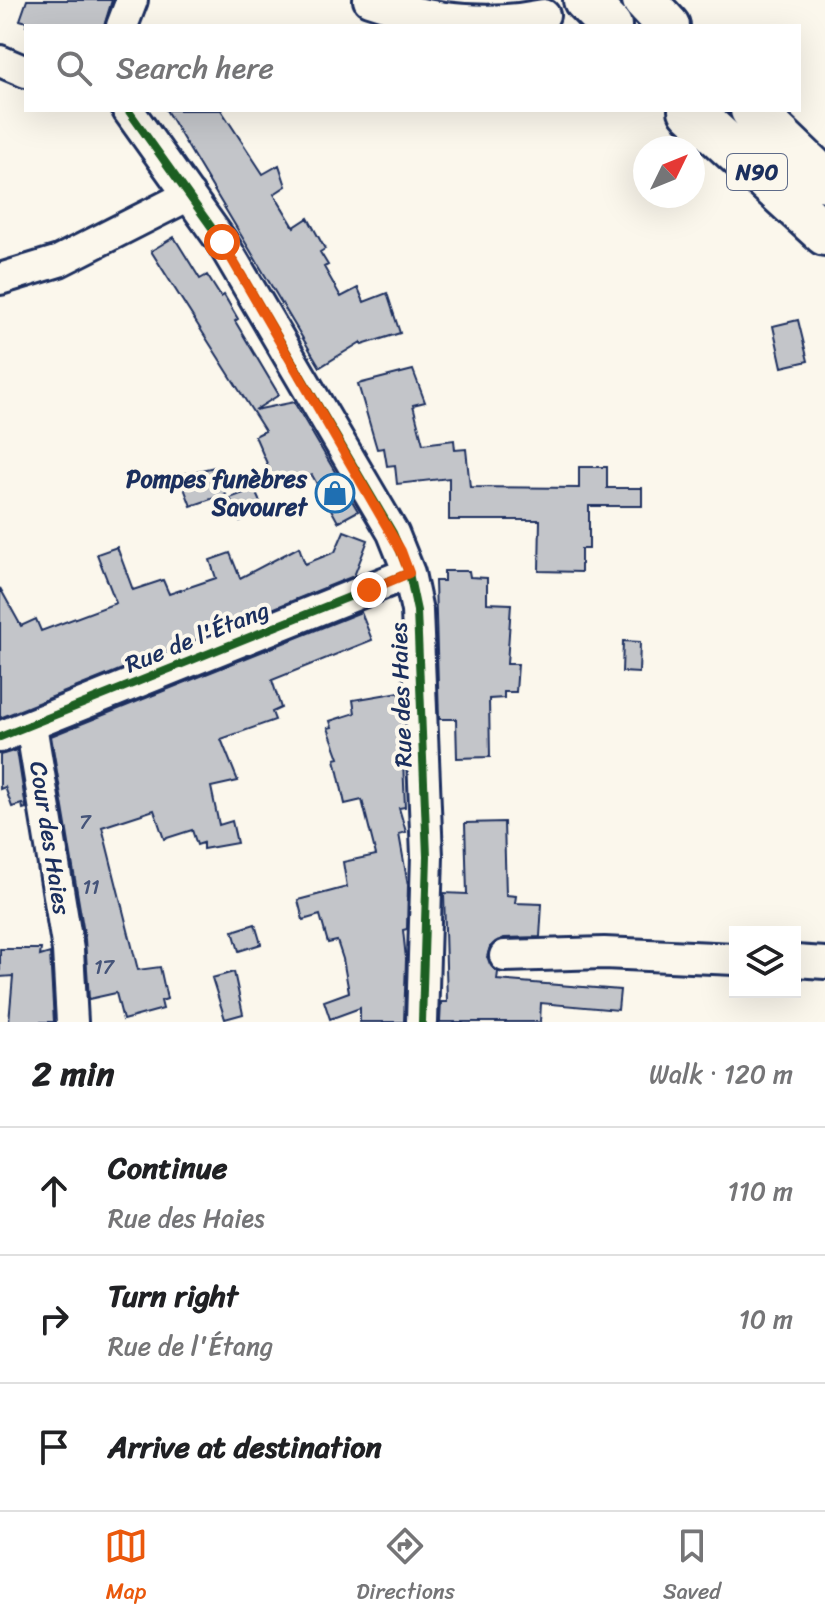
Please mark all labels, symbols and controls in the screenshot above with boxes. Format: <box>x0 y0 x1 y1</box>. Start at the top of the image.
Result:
search box <box>24 24 801 112</box>
text: Search here <box>116 41 274 95</box>
icon: search <box>52 46 96 90</box>
north arrow <box>633 136 705 208</box>
road number: N90 <box>727 154 787 190</box>
route start <box>204 224 240 260</box>
place label: Pompes funèbres Savouret <box>126 458 308 528</box>
shop icon: Pompes funèbres Savouret <box>314 472 356 514</box>
route end <box>351 572 387 608</box>
street label: Rue de l'Étang <box>118 589 276 685</box>
street label: Rue des Haies <box>377 622 425 768</box>
street label: Cour des Haies <box>17 758 83 919</box>
house number: 7 <box>79 805 92 840</box>
house number: 11 <box>82 870 100 905</box>
map controls <box>729 926 801 998</box>
button: layers <box>729 926 801 998</box>
house number: 17 <box>94 950 116 985</box>
text: 2 min <box>32 1044 114 1104</box>
text: Walk · 120 m <box>649 1051 793 1097</box>
text: Continue <box>108 1141 227 1195</box>
text: 110 m <box>728 1168 793 1214</box>
icon: ahead <box>32 1169 76 1213</box>
text: Rue des Haies <box>108 1195 265 1241</box>
text: Turn right <box>108 1269 238 1323</box>
text: 10 m <box>739 1296 793 1342</box>
icon: right <box>32 1297 76 1341</box>
text: Rue de l'Étang <box>108 1323 273 1369</box>
text: Arrive at destination <box>108 1420 382 1474</box>
icon: arrive <box>32 1425 76 1469</box>
tab: Map <box>104 1524 148 1611</box>
tab: Directions <box>356 1524 455 1611</box>
tab: Saved <box>663 1524 721 1611</box>

